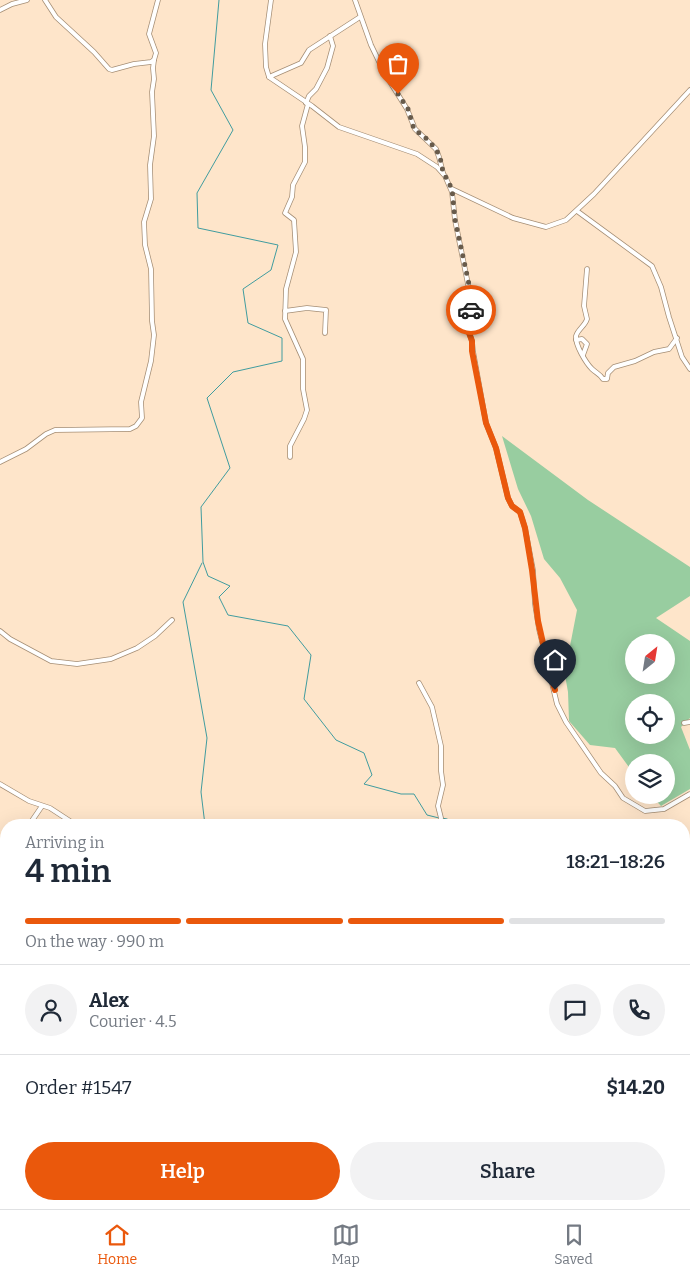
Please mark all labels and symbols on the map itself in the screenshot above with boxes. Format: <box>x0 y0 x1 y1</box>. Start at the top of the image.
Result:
pin <box>377 43 419 94</box>
courier <box>446 285 496 335</box>
north arrow <box>625 634 675 684</box>
pin <box>534 639 576 690</box>

